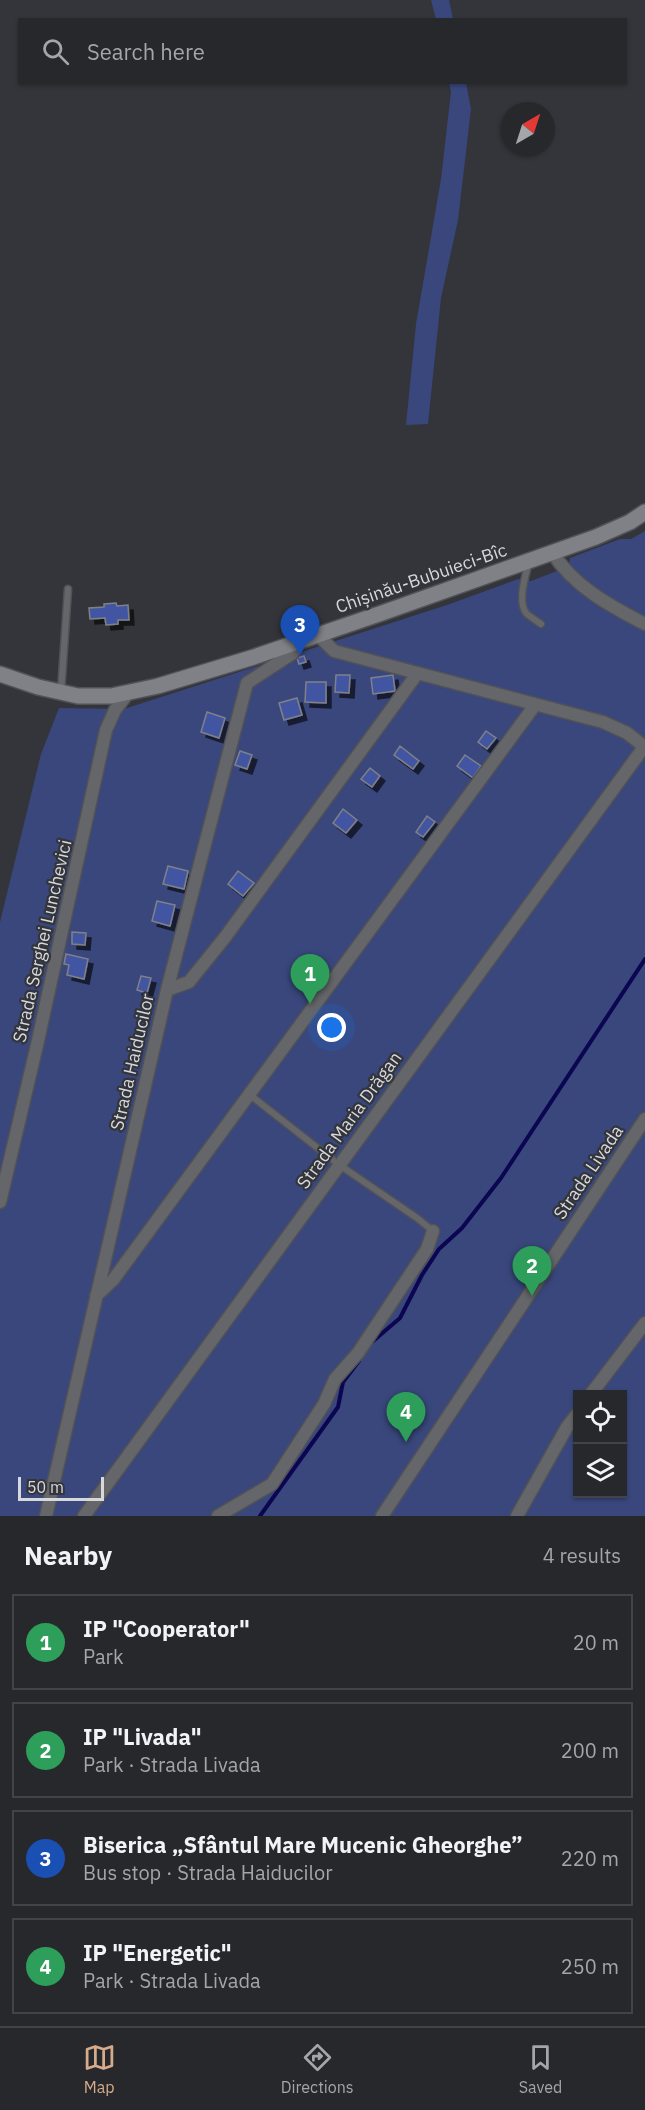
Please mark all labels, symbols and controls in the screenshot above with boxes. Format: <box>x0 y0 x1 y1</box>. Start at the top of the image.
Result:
search box <box>18 18 627 84</box>
icon: search <box>39 35 72 68</box>
text: Search here <box>87 37 205 66</box>
north arrow <box>501 102 555 156</box>
street label: Chișinău-Bubuieci-Bîc <box>332 538 510 618</box>
pin: 3 <box>280 606 320 655</box>
street label: Strada Serghei Lunchevici <box>7 837 77 1045</box>
pin: 1 <box>290 954 330 1004</box>
street label: Strada Haiducilor <box>105 991 159 1133</box>
your location <box>317 1013 346 1042</box>
street label: Strada Maria Drăgan <box>292 1047 406 1193</box>
street label: Strada Livada <box>548 1120 628 1224</box>
pin: 2 <box>512 1246 552 1296</box>
map controls <box>573 1390 627 1498</box>
button: locate <box>573 1390 627 1444</box>
pin: 4 <box>386 1392 426 1442</box>
button: layers <box>573 1444 627 1498</box>
scale bar <box>18 1474 104 1502</box>
text: 50 m <box>27 1477 64 1497</box>
text: Nearby <box>24 1538 112 1572</box>
text: 4 results <box>543 1542 621 1569</box>
text: IP "Cooperator" <box>83 1614 250 1643</box>
text: 1 <box>40 1629 52 1656</box>
text: 20 m <box>573 1629 619 1656</box>
text: Park <box>83 1643 123 1670</box>
text: IP "Livada" <box>83 1722 202 1751</box>
text: 2 <box>40 1737 52 1764</box>
text: 200 m <box>561 1737 619 1764</box>
text: Park · Strada Livada <box>83 1751 261 1778</box>
text: Biserica „Sfântul Mare Mucenic Gheorghe” <box>83 1830 523 1859</box>
text: 3 <box>40 1845 52 1872</box>
text: 220 m <box>561 1845 619 1872</box>
text: Bus stop · Strada Haiducilor <box>83 1859 333 1886</box>
text: IP "Energetic" <box>83 1938 232 1967</box>
text: 4 <box>40 1953 52 1980</box>
text: 250 m <box>561 1953 619 1980</box>
text: Park · Strada Livada <box>83 1967 261 1994</box>
tab: Map <box>83 2041 116 2097</box>
tab: Directions <box>281 2041 354 2097</box>
tab: Saved <box>519 2041 562 2097</box>

